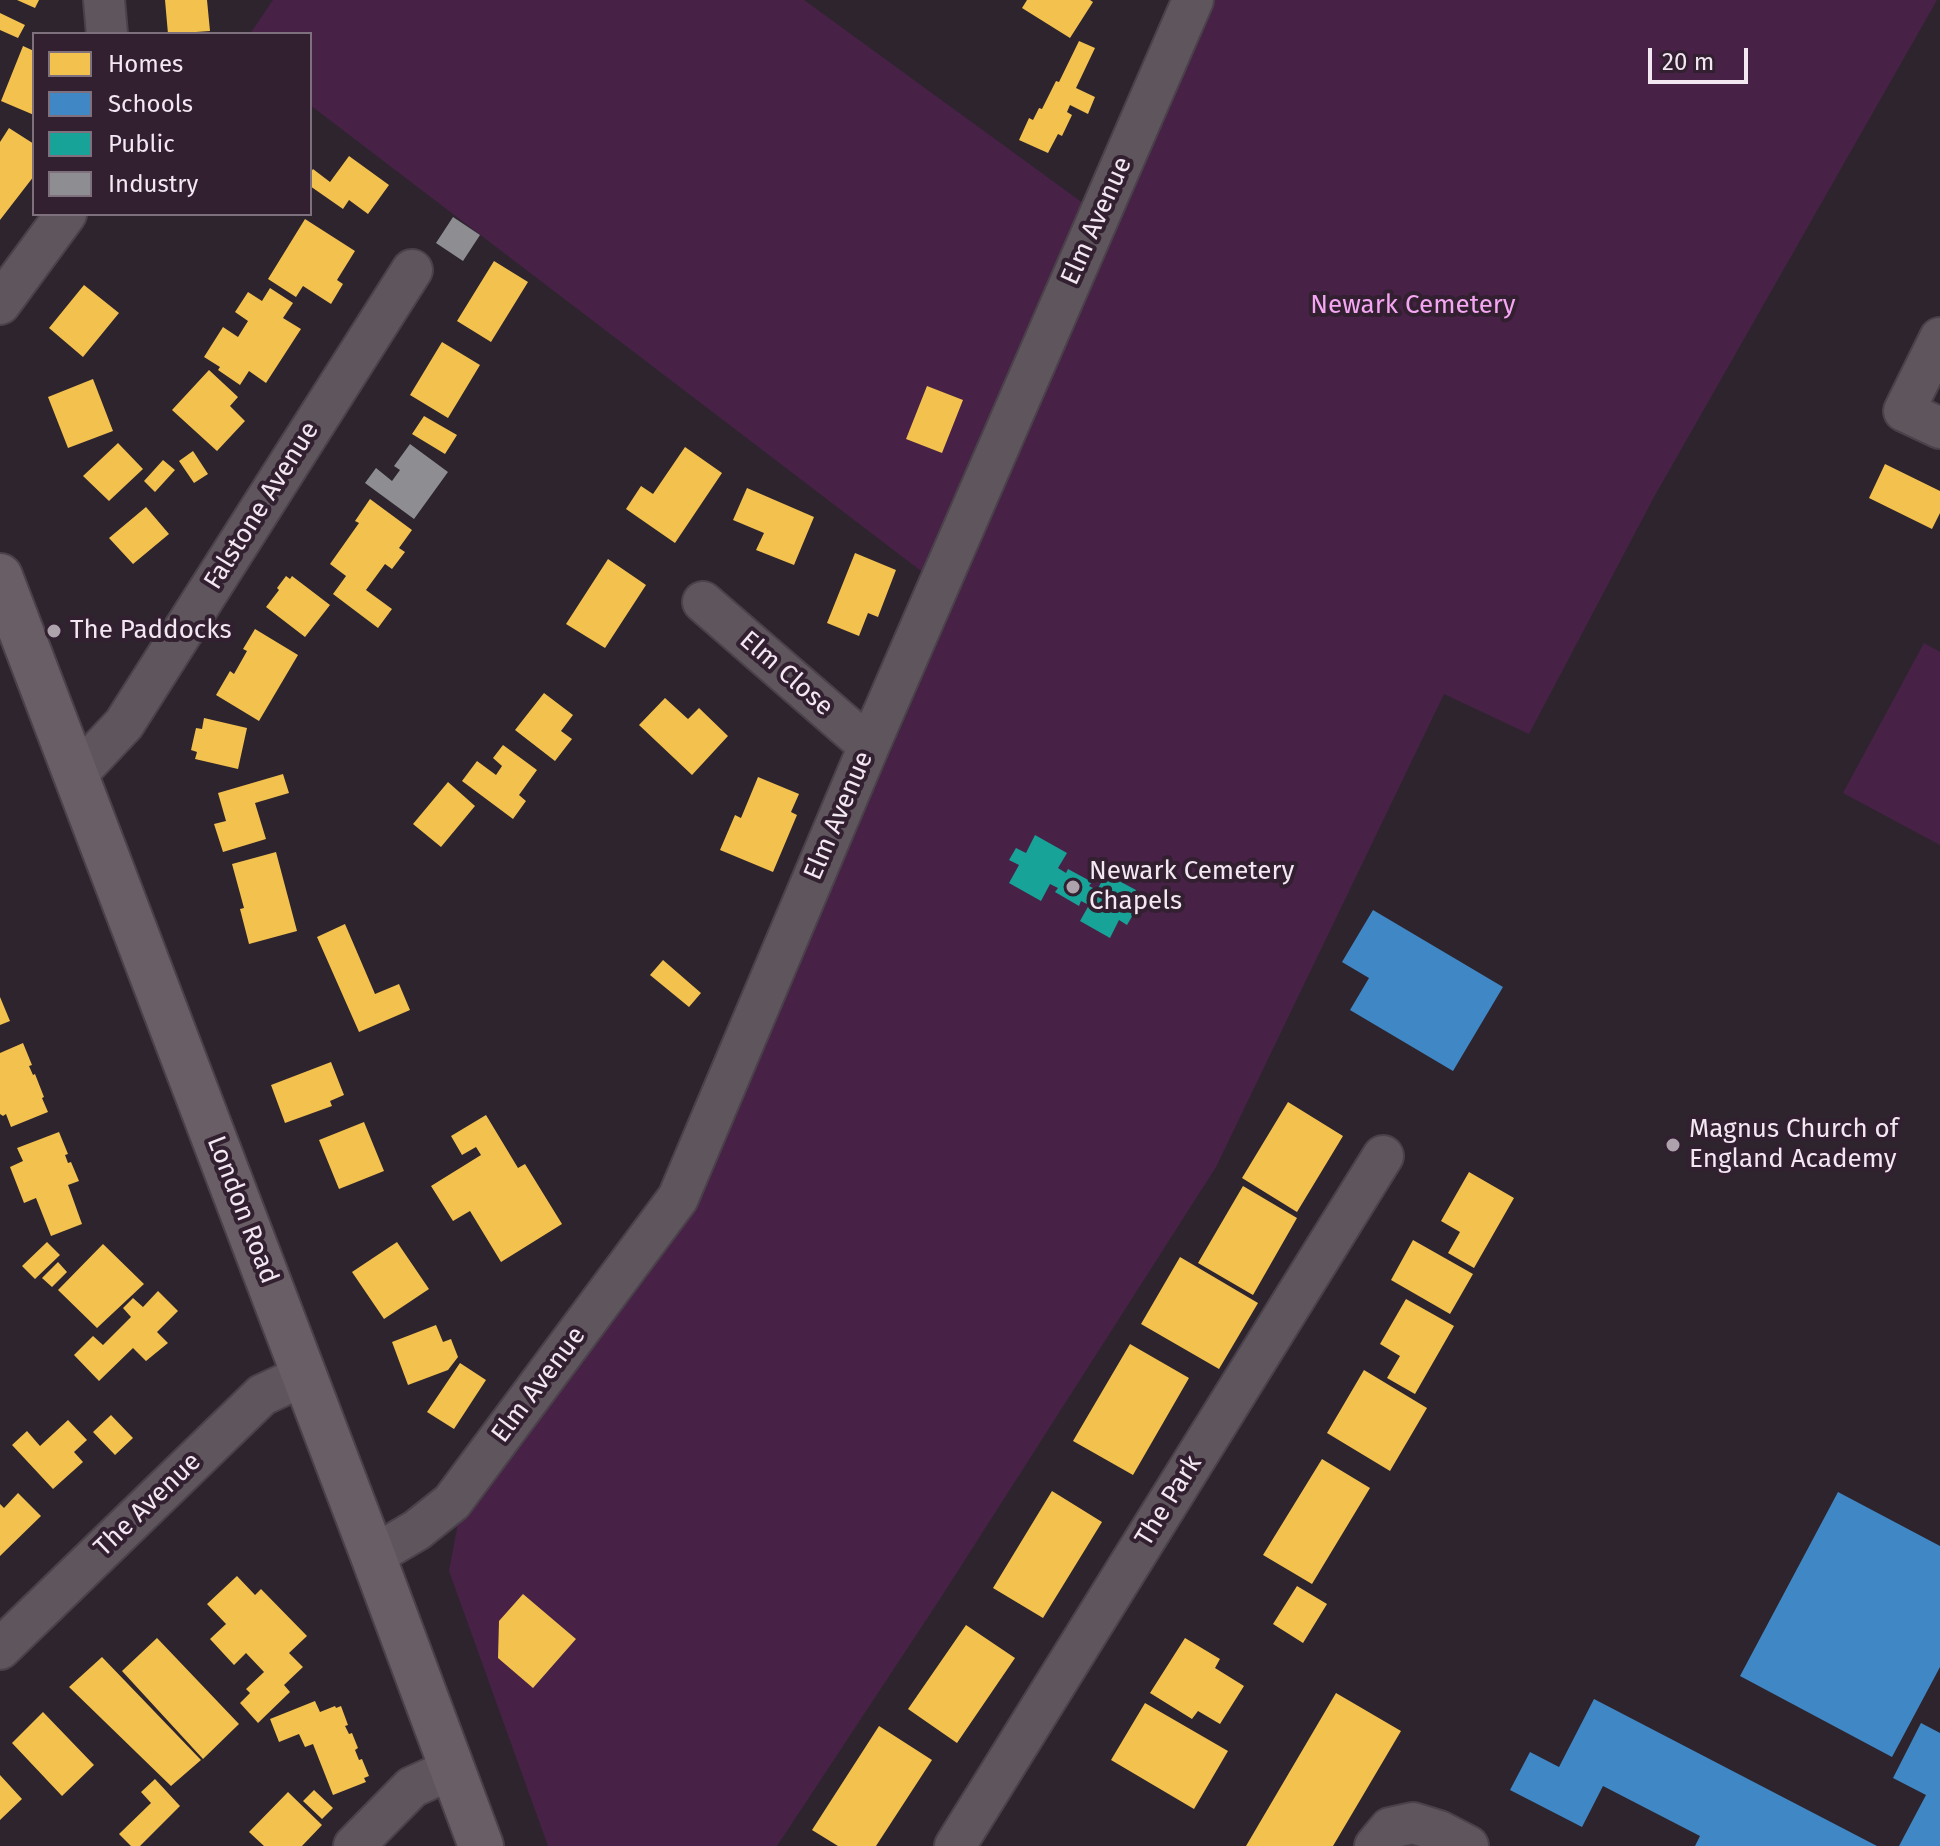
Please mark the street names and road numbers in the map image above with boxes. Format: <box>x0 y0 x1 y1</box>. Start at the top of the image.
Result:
street label: Elm Avenue <box>1055 152 1139 290</box>
street label: Falstone Avenue <box>198 416 326 596</box>
street label: Elm Close <box>733 625 839 723</box>
street label: Elm Avenue <box>798 747 880 885</box>
street label: London Road <box>200 1132 284 1288</box>
street label: Elm Avenue <box>485 1321 593 1449</box>
street label: The Avenue <box>88 1447 208 1563</box>
street label: The Park <box>1129 1450 1209 1552</box>

